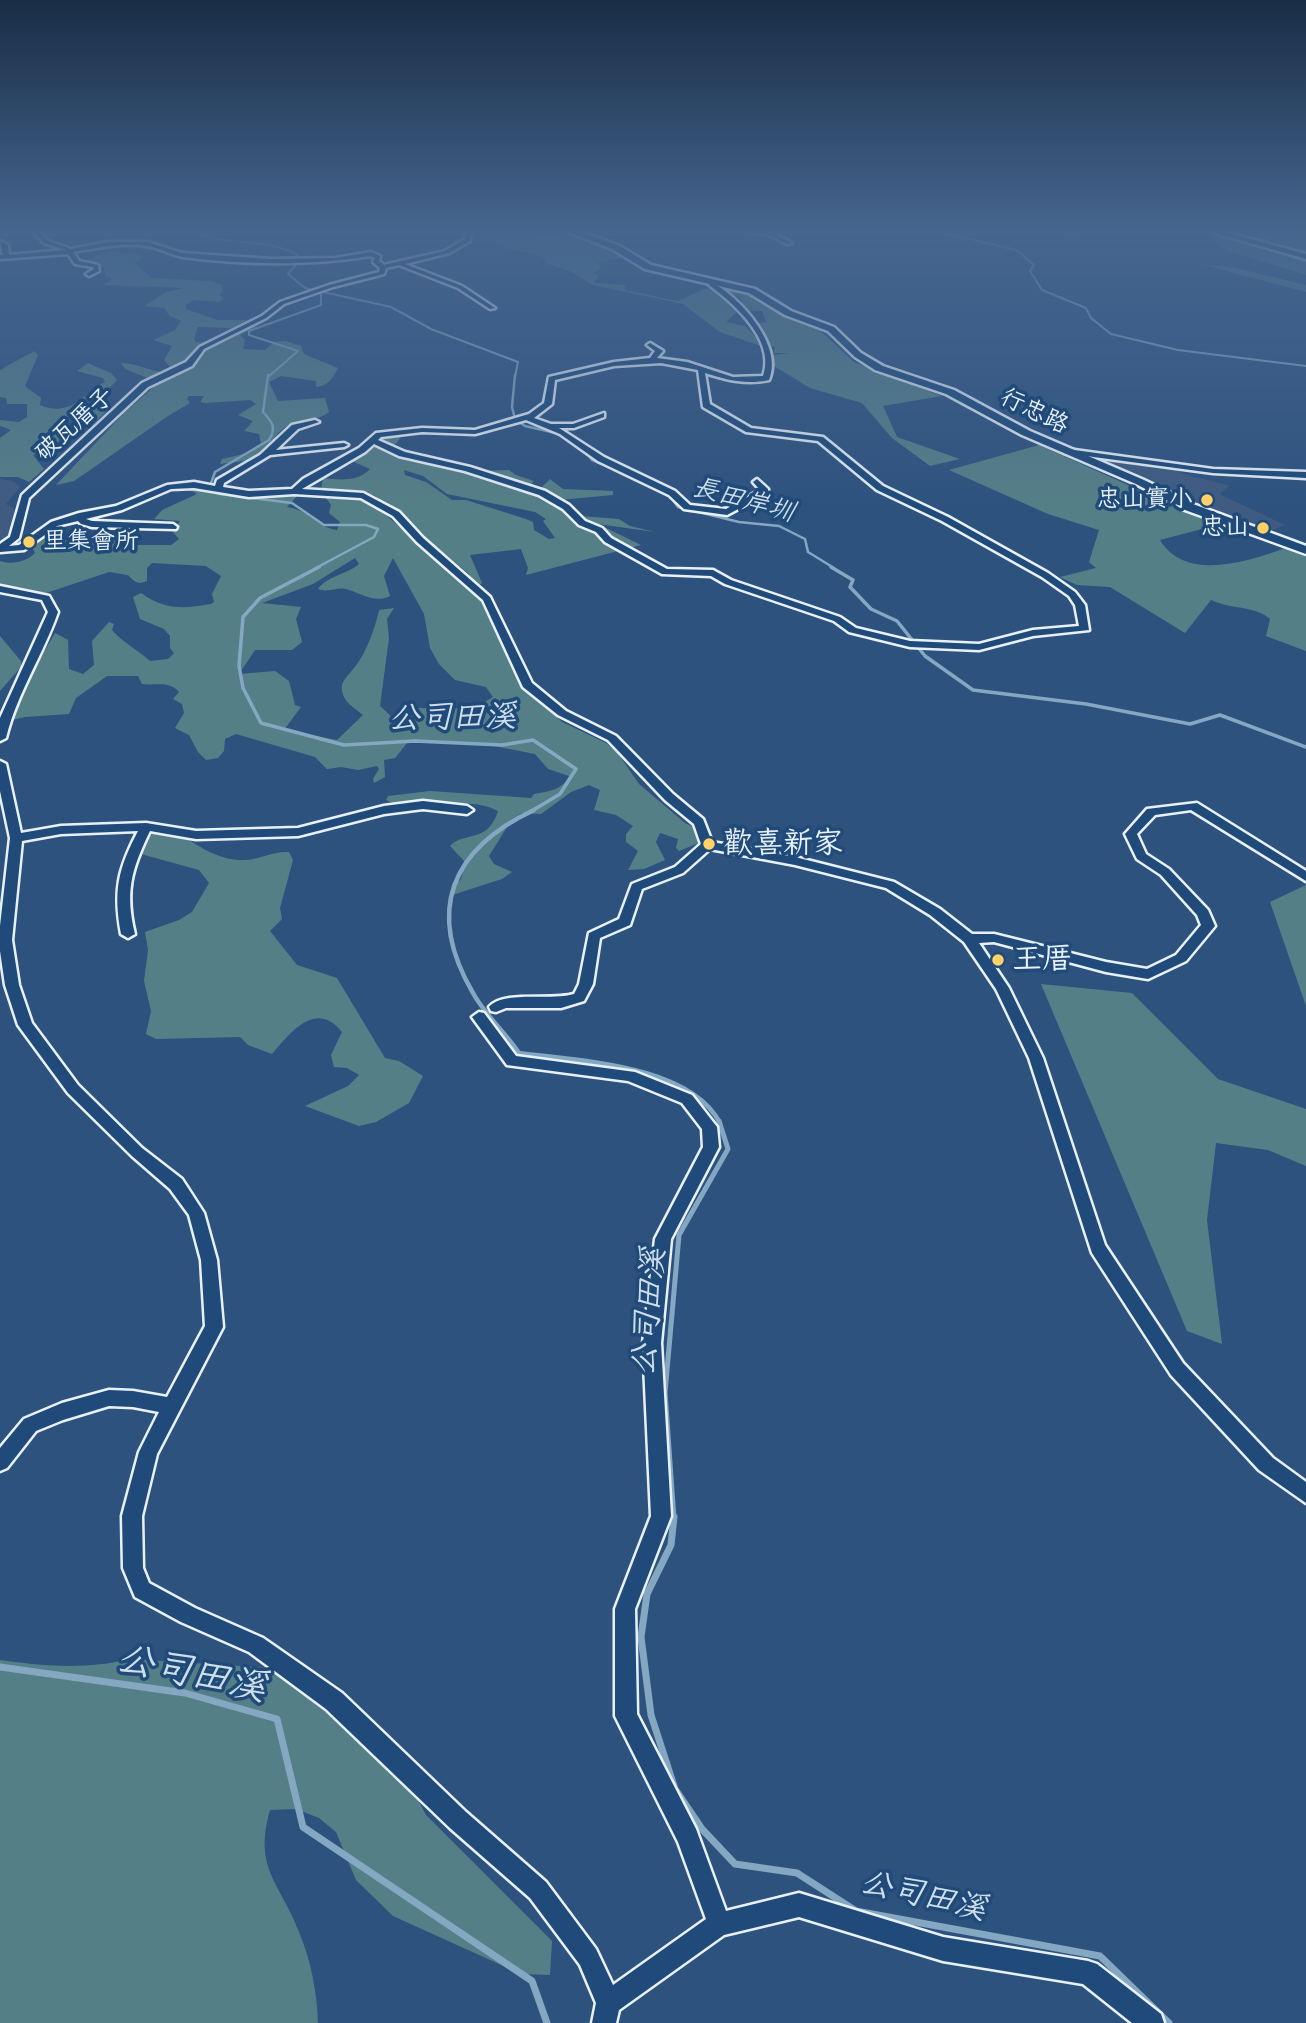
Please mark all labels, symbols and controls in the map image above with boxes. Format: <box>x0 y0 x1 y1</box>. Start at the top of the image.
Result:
street label: 破瓦厝子 <box>30 382 120 468</box>
street label: 行忠路 <box>995 383 1073 441</box>
water label: 長田岸圳 <box>689 472 797 530</box>
place label: 忠山實小 <box>1097 486 1193 514</box>
marker: 忠山實小 <box>1199 492 1215 508</box>
place label: 忠山 <box>1201 514 1249 542</box>
marker: 忠山 <box>1255 520 1271 536</box>
place label: 里集會所 <box>43 528 139 556</box>
marker: 里集會所 <box>21 534 37 550</box>
water label: 公司田溪 <box>388 699 516 739</box>
place label: 歡喜新家 <box>723 826 843 862</box>
marker: 歡喜新家 <box>701 836 717 852</box>
place label: 王厝 <box>1012 942 1072 978</box>
marker: 王厝 <box>990 952 1006 968</box>
water label: 公司田溪 <box>625 1247 675 1377</box>
water label: 公司田溪 <box>112 1637 270 1713</box>
water label: 公司田溪 <box>856 1864 990 1930</box>

